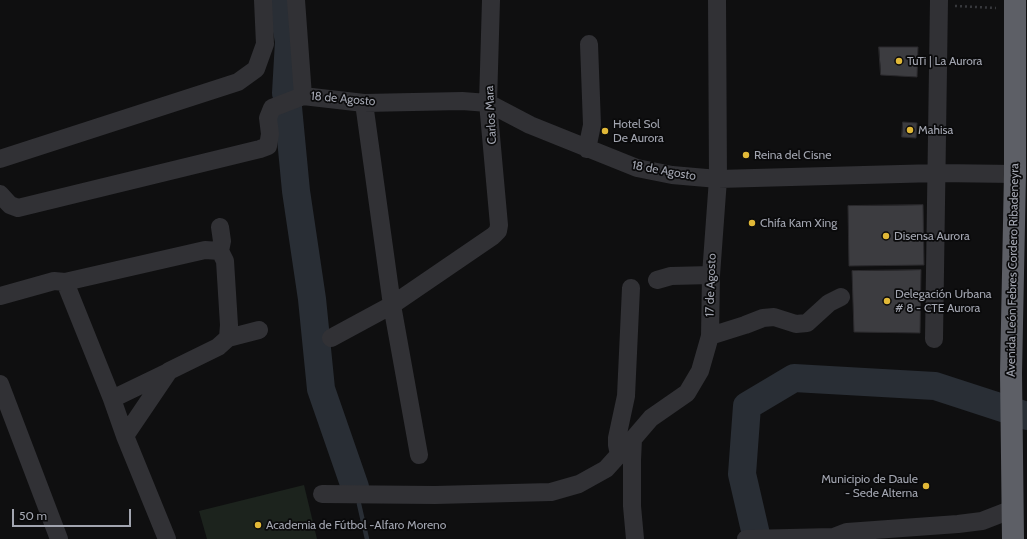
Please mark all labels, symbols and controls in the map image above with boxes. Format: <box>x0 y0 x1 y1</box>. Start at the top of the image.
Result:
place label: TuTi | La Aurora <box>907 54 982 68</box>
marker: TuTi | La Aurora <box>894 56 904 66</box>
street label: Carlos Mara <box>482 85 500 145</box>
street label: 18 de Agosto <box>310 89 376 109</box>
place label: Hotel Sol De Aurora <box>613 117 664 145</box>
place label: Mahisa <box>918 123 953 137</box>
marker: Mahisa <box>905 125 915 135</box>
marker: Hotel Sol De Aurora <box>600 126 610 136</box>
place label: Reina del Cisne <box>754 148 831 162</box>
marker: Reina del Cisne <box>741 150 751 160</box>
street label: 18 de Agosto <box>631 158 697 184</box>
street label: Avenida León Febres Cordero Ribadeneyra <box>1004 163 1022 377</box>
place label: Chifa Kam Xing <box>760 216 837 230</box>
marker: Chifa Kam Xing <box>747 218 757 228</box>
place label: Disensa Aurora <box>894 229 970 243</box>
marker: Disensa Aurora <box>881 231 891 241</box>
street label: 17 de Agosto <box>703 253 719 317</box>
place label: Delegación Urbana # 8 - CTE Aurora <box>895 287 992 315</box>
marker: Delegación Urbana # 8 - CTE Aurora <box>882 296 892 306</box>
place label: Municipio de Daule - Sede Alterna <box>821 472 918 500</box>
marker: Municipio de Daule - Sede Alterna <box>921 481 931 491</box>
scale bar <box>14 501 133 527</box>
text: 50 m <box>19 508 47 523</box>
place label: Academia de Fútbol -Alfaro Moreno <box>266 518 446 532</box>
marker: Academia de Fútbol -Alfaro Moreno <box>253 520 263 530</box>

